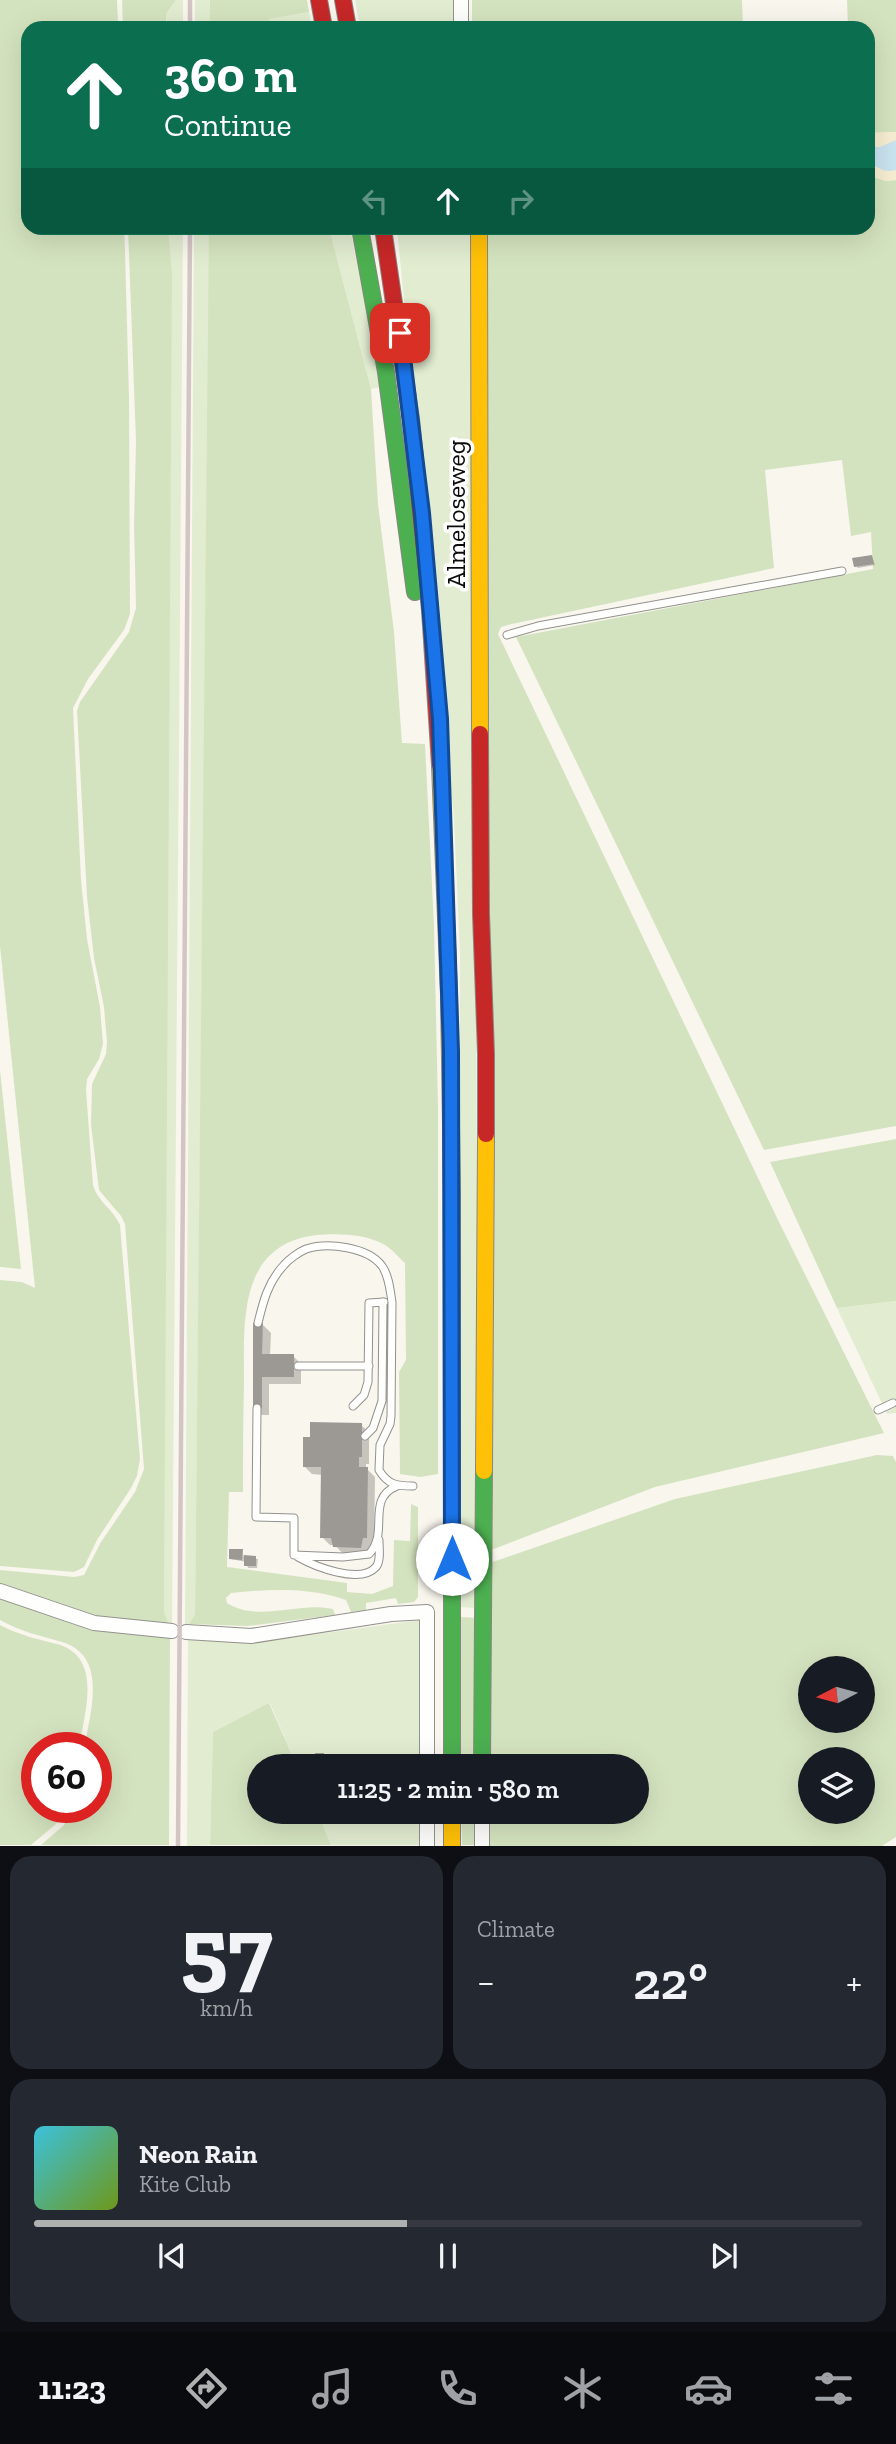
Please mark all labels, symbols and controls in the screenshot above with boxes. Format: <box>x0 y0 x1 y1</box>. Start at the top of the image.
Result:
text: 360 m <box>164 46 297 105</box>
icon: ahead <box>49 49 140 140</box>
text: Continue <box>164 106 292 144</box>
icon: left <box>356 182 394 220</box>
icon: ahead <box>429 182 467 220</box>
icon: right <box>502 182 540 220</box>
pin <box>370 303 430 363</box>
icon: arrive <box>381 314 419 352</box>
street label: Almeloseweg <box>440 440 472 588</box>
position arrow <box>415 1522 489 1596</box>
north arrow <box>798 1656 875 1732</box>
map controls <box>798 1656 875 1824</box>
speed limit sign: 60 <box>21 1732 112 1823</box>
button: layers <box>798 1747 875 1824</box>
text: 11:25 · 2 min · 580 m <box>337 1773 559 1805</box>
text: 57 <box>180 1894 273 2003</box>
text: Climate <box>477 1915 555 1943</box>
text: 22° <box>633 1950 708 2012</box>
text: − <box>477 1959 495 2005</box>
text: + <box>846 1959 862 2005</box>
text: km/h <box>200 1994 253 2022</box>
text: Neon Rain <box>139 2138 257 2170</box>
text: Kite Club <box>139 2170 231 2198</box>
icon: previous <box>153 2237 191 2275</box>
icon: pause <box>429 2237 467 2275</box>
icon: next <box>705 2237 743 2275</box>
icon: directions <box>182 2364 231 2413</box>
icon: music <box>308 2364 357 2413</box>
icon: phone <box>433 2364 482 2413</box>
icon: climate <box>558 2364 607 2413</box>
icon: car <box>684 2364 733 2413</box>
icon: filters <box>809 2364 858 2413</box>
text: 11:23 <box>38 2369 106 2407</box>

